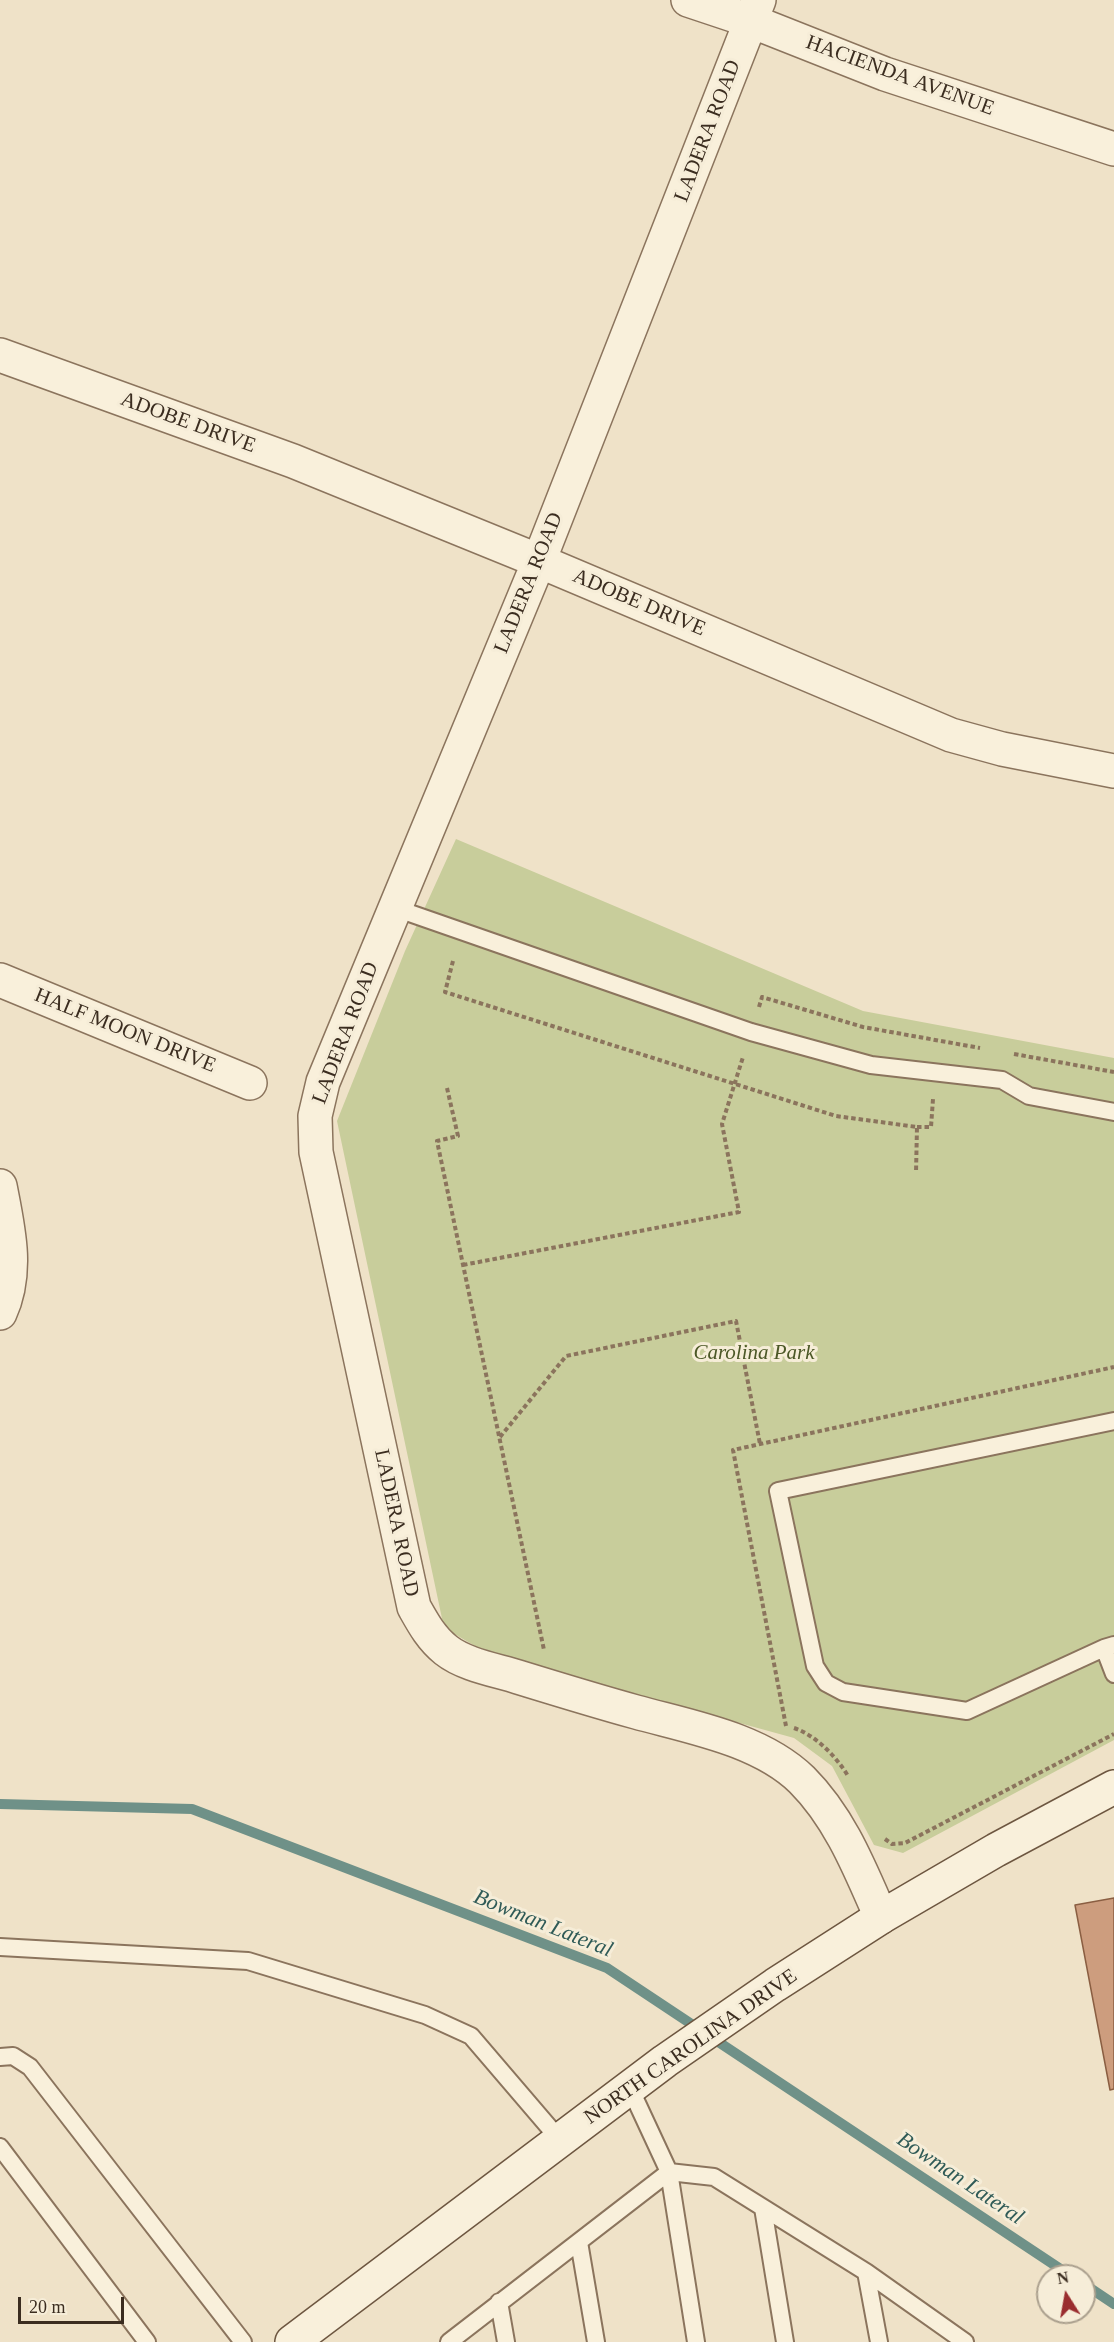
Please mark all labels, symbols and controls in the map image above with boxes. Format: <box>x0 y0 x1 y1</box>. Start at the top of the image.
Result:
street label: HACIENDA AVENUE <box>802 30 998 122</box>
street label: LADERA ROAD <box>669 57 747 205</box>
street label: ADOBE DRIVE <box>117 387 259 459</box>
street label: LADERA ROAD <box>489 509 569 657</box>
street label: ADOBE DRIVE <box>569 564 709 642</box>
street label: LADERA ROAD <box>307 959 385 1107</box>
street label: HALF MOON DRIVE <box>30 983 220 1079</box>
park label: Carolina Park <box>693 1340 815 1366</box>
street label: LADERA ROAD <box>368 1447 424 1599</box>
water label: Bowman Lateral <box>470 1884 616 1964</box>
street label: NORTH CAROLINA DRIVE <box>580 1964 802 2130</box>
water label: Bowman Lateral <box>892 2127 1028 2231</box>
north arrow <box>1036 2264 1096 2324</box>
text: N <box>1056 2268 1070 2287</box>
scale bar <box>21 2285 128 2323</box>
text: 20 m <box>29 2297 66 2317</box>

